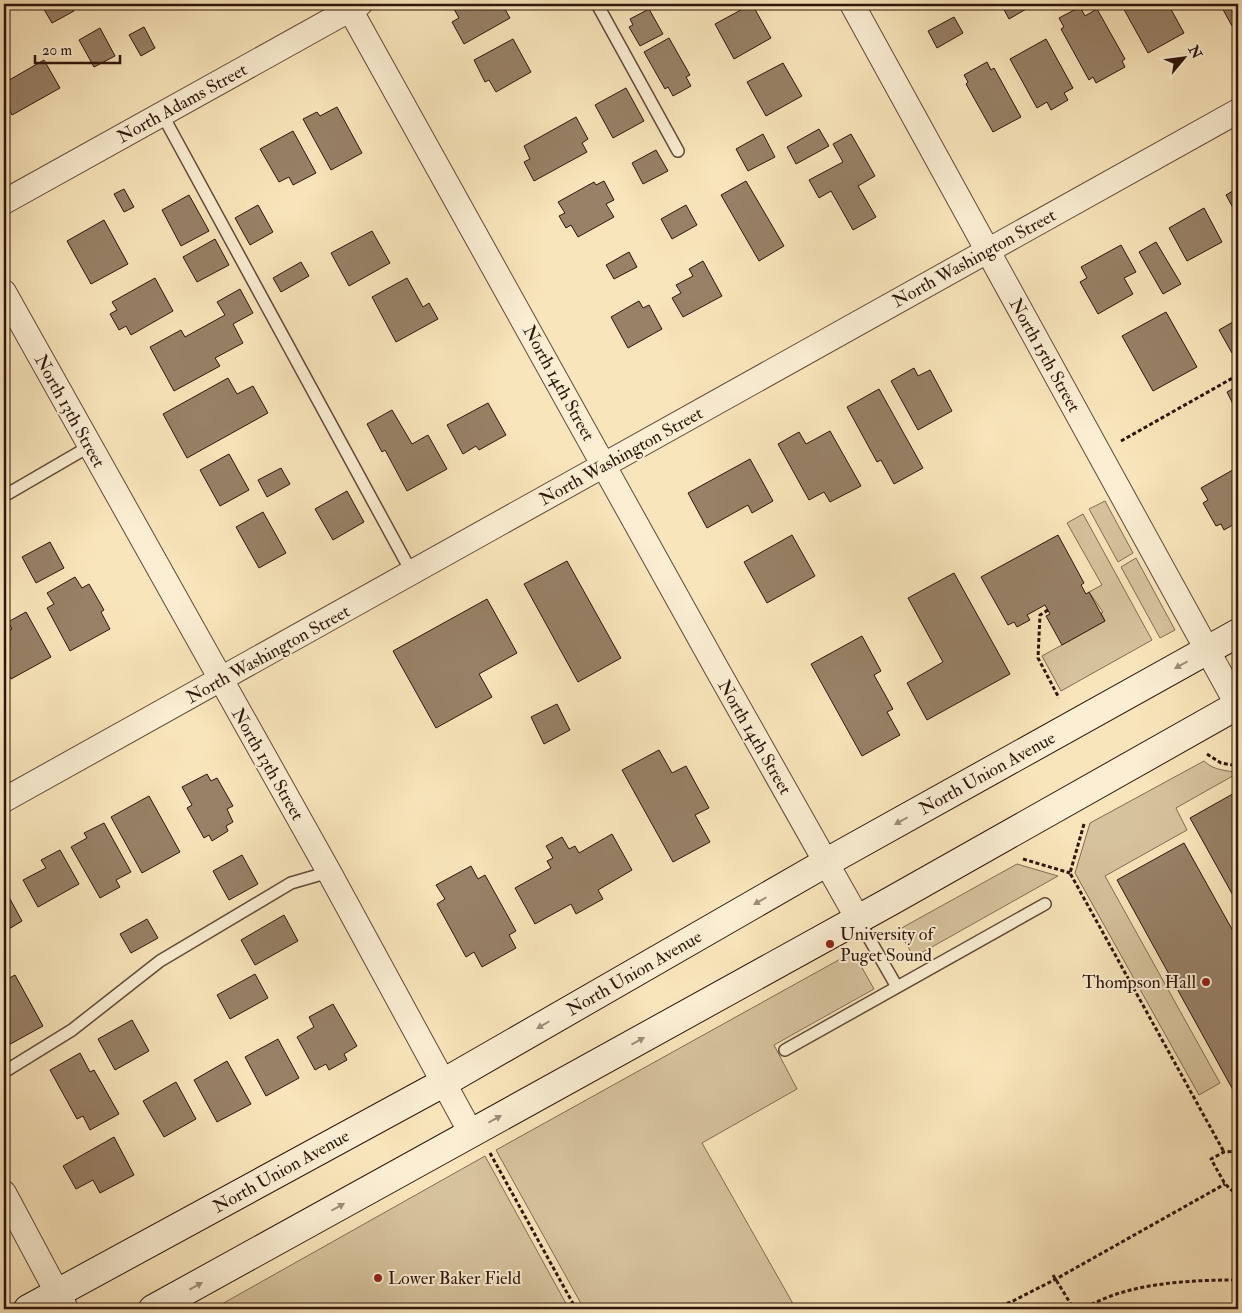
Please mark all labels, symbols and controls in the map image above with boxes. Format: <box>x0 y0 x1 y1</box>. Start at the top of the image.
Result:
scale bar <box>35 32 120 64</box>
north arrow <box>1160 32 1210 82</box>
text: 20 m <box>42 41 72 60</box>
text: N <box>1184 41 1206 62</box>
street label: North Adams Street <box>113 58 251 149</box>
street label: North Washington Street <box>888 204 1060 313</box>
street label: North 15th Street <box>1004 294 1085 416</box>
street label: North 14th Street <box>517 321 600 445</box>
street label: North 13th Street <box>29 351 110 472</box>
street label: North Washington Street <box>535 402 707 511</box>
street label: North Washington Street <box>182 600 354 709</box>
one-way arrow <box>1173 661 1188 669</box>
street label: North 14th Street <box>712 676 797 799</box>
street label: North 13th Street <box>226 704 309 825</box>
street label: North Union Avenue <box>915 726 1060 820</box>
one-way arrow <box>894 817 909 825</box>
one-way arrow <box>753 896 766 905</box>
place label: University of Puget Sound <box>840 923 937 967</box>
street label: North Union Avenue <box>562 925 706 1022</box>
marker: University of Puget Sound <box>824 938 836 950</box>
place label: Thompson Hall <box>1082 971 1196 994</box>
marker: Thompson Hall <box>1200 976 1212 988</box>
one-way arrow <box>536 1021 549 1030</box>
one-way arrow <box>630 1037 645 1045</box>
one-way arrow <box>489 1115 502 1124</box>
street label: North Union Avenue <box>209 1124 354 1218</box>
one-way arrow <box>331 1202 345 1211</box>
place label: Lower Baker Field <box>388 1267 521 1290</box>
marker: Lower Baker Field <box>372 1272 384 1284</box>
one-way arrow <box>189 1281 202 1290</box>

